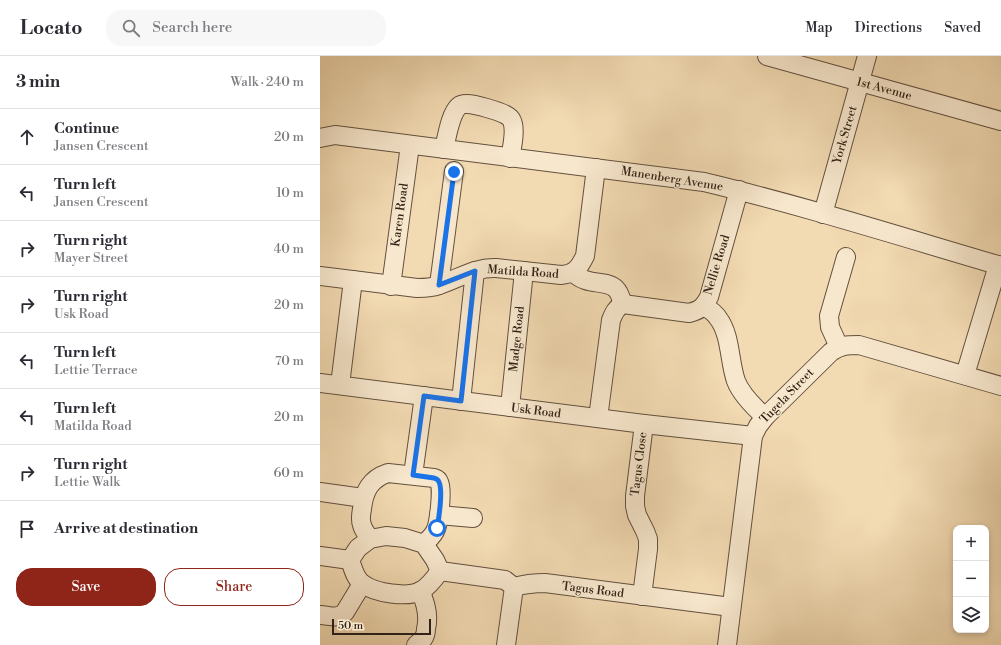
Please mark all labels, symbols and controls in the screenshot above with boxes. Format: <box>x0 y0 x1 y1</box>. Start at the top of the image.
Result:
search box <box>106 10 386 46</box>
text: Locato <box>20 16 82 40</box>
icon: search <box>120 17 142 39</box>
text: Search here <box>152 18 232 37</box>
text: Map <box>805 19 833 37</box>
text: Directions <box>855 19 922 37</box>
text: Saved <box>944 19 981 37</box>
text: 3 min <box>16 71 60 93</box>
text: Walk · 240 m <box>230 74 304 90</box>
street label: 1st Avenue <box>855 74 913 104</box>
street label: York Street <box>829 103 861 167</box>
text: Continue <box>54 119 119 138</box>
icon: ahead <box>16 126 38 148</box>
text: 20 m <box>274 129 304 145</box>
text: Jansen Crescent <box>54 138 149 154</box>
route end <box>445 163 463 181</box>
street label: Manenberg Avenue <box>620 164 724 194</box>
text: Turn left <box>54 175 116 194</box>
icon: left <box>16 182 38 204</box>
street label: Karen Road <box>388 182 412 248</box>
text: 10 m <box>276 185 304 201</box>
text: Jansen Crescent <box>54 194 149 210</box>
text: Turn right <box>54 231 128 250</box>
street label: Nellie Road <box>701 233 733 297</box>
icon: right <box>16 238 38 260</box>
text: 40 m <box>274 241 304 257</box>
text: Mayer Street <box>54 250 128 266</box>
street label: Matilda Road <box>487 262 559 282</box>
text: Turn right <box>54 287 128 306</box>
icon: right <box>16 294 38 316</box>
text: 20 m <box>274 297 304 313</box>
street label: Madge Road <box>506 305 528 373</box>
text: Usk Road <box>54 306 109 322</box>
text: Turn left <box>54 343 116 362</box>
icon: left <box>16 350 38 372</box>
text: 70 m <box>275 353 304 369</box>
text: Lettie Terrace <box>54 362 138 378</box>
street label: Tugela Street <box>757 365 818 427</box>
text: Turn left <box>54 399 116 418</box>
street label: Usk Road <box>510 400 562 422</box>
icon: left <box>16 406 38 428</box>
text: 20 m <box>274 409 304 425</box>
text: Matilda Road <box>54 418 132 434</box>
street label: Tagus Close <box>628 431 650 497</box>
text: Turn right <box>54 455 128 474</box>
icon: right <box>16 462 38 484</box>
text: 60 m <box>273 465 304 481</box>
text: Lettie Walk <box>54 474 120 490</box>
icon: arrive <box>16 518 38 540</box>
text: Arrive at destination <box>54 519 198 538</box>
route start <box>428 519 446 537</box>
map controls <box>953 525 989 633</box>
button: + <box>953 525 989 561</box>
button: − <box>953 561 989 597</box>
button: Save <box>16 568 156 606</box>
button: Share <box>164 568 304 606</box>
street label: Tagus Road <box>561 579 625 601</box>
button: layers <box>953 597 989 633</box>
scale bar <box>332 617 431 636</box>
text: 50 m <box>338 619 363 633</box>

